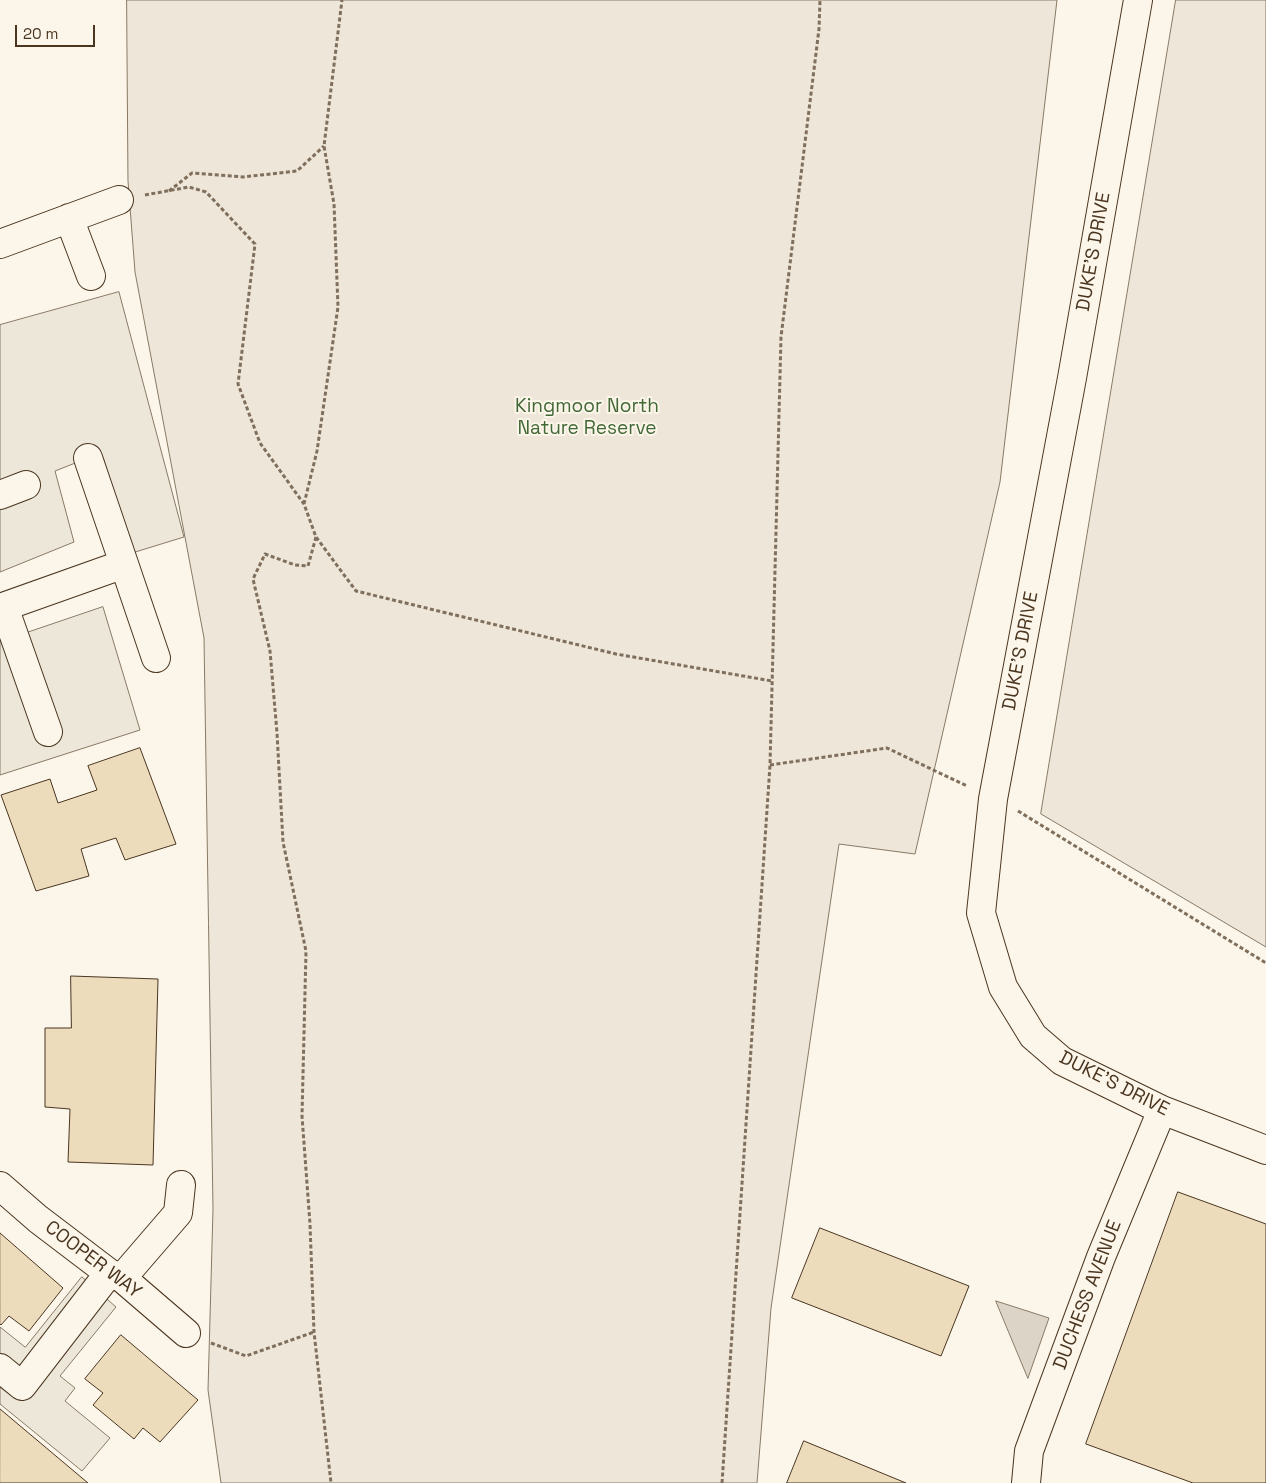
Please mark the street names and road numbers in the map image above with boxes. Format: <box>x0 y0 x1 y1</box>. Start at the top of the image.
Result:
street label: DUKE'S DRIVE <box>1072 191 1116 313</box>
street label: DUKE'S DRIVE <box>998 590 1044 712</box>
street label: DUKE'S DRIVE <box>1055 1046 1173 1122</box>
street label: COOPER WAY <box>40 1216 146 1304</box>
street label: DUCHESS AVENUE <box>1049 1217 1127 1373</box>

